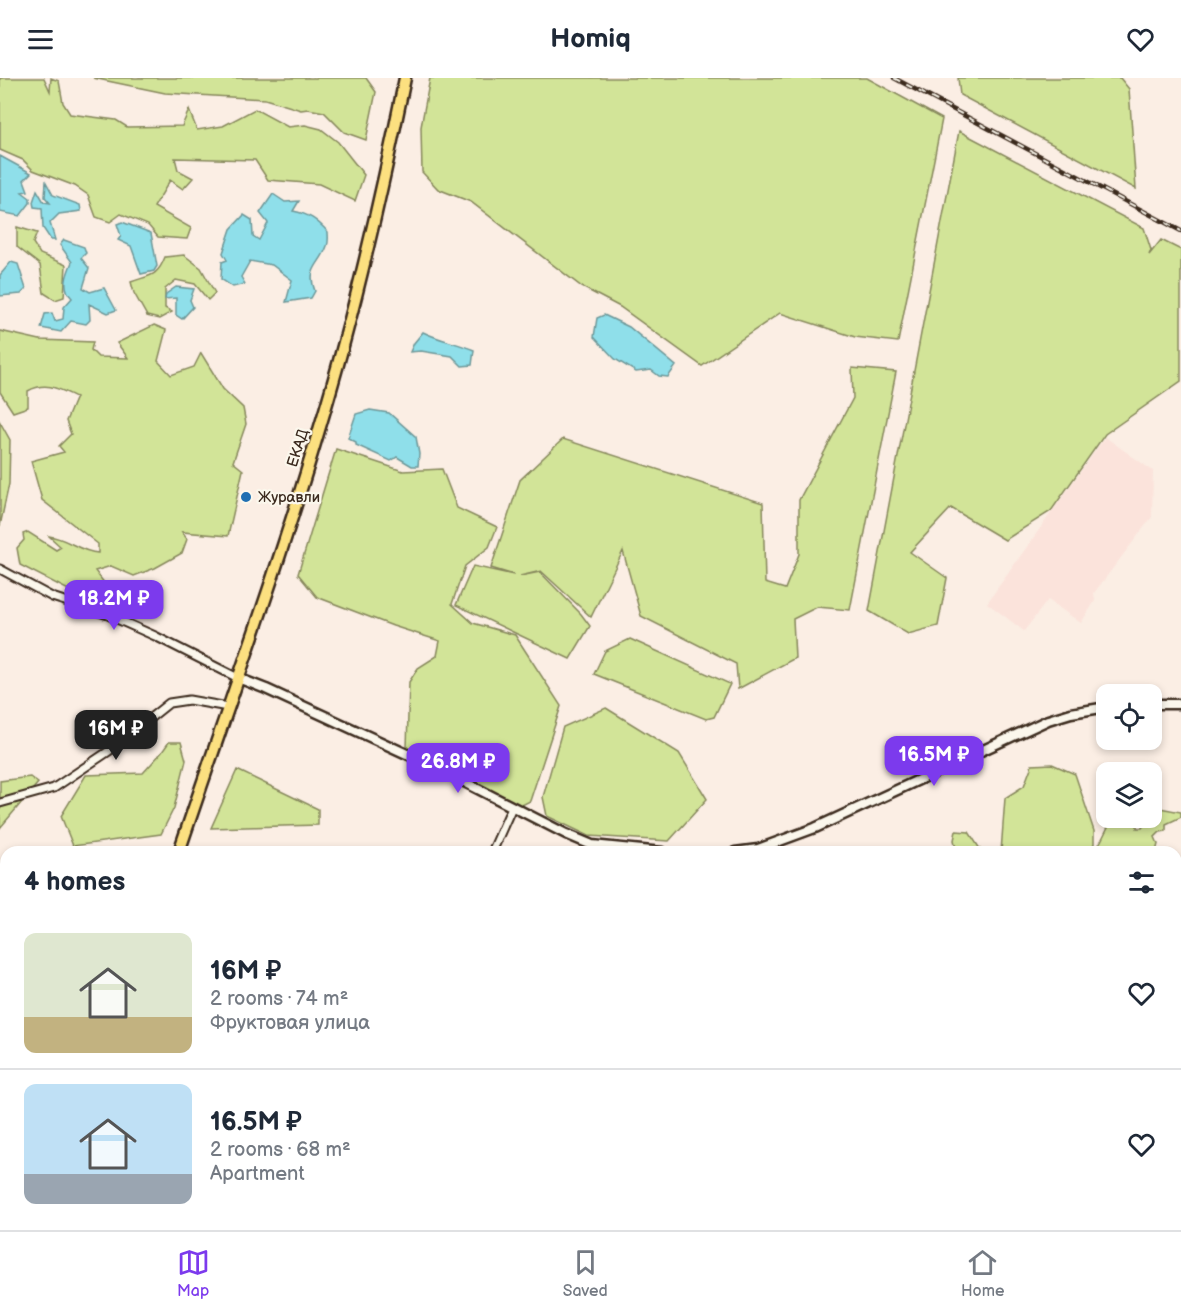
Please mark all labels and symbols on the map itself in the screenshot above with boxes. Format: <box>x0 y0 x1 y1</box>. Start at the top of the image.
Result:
street label: ЕКАД <box>283 426 313 470</box>
place label: Журавли <box>258 488 320 507</box>
marker: Журавли <box>239 490 253 504</box>
pin: 18.2M ₽ <box>59 580 169 631</box>
pin: 16M ₽ <box>74 710 158 761</box>
pin: 16.5M ₽ <box>879 736 989 787</box>
pin: 26.8M ₽ <box>403 743 513 794</box>

